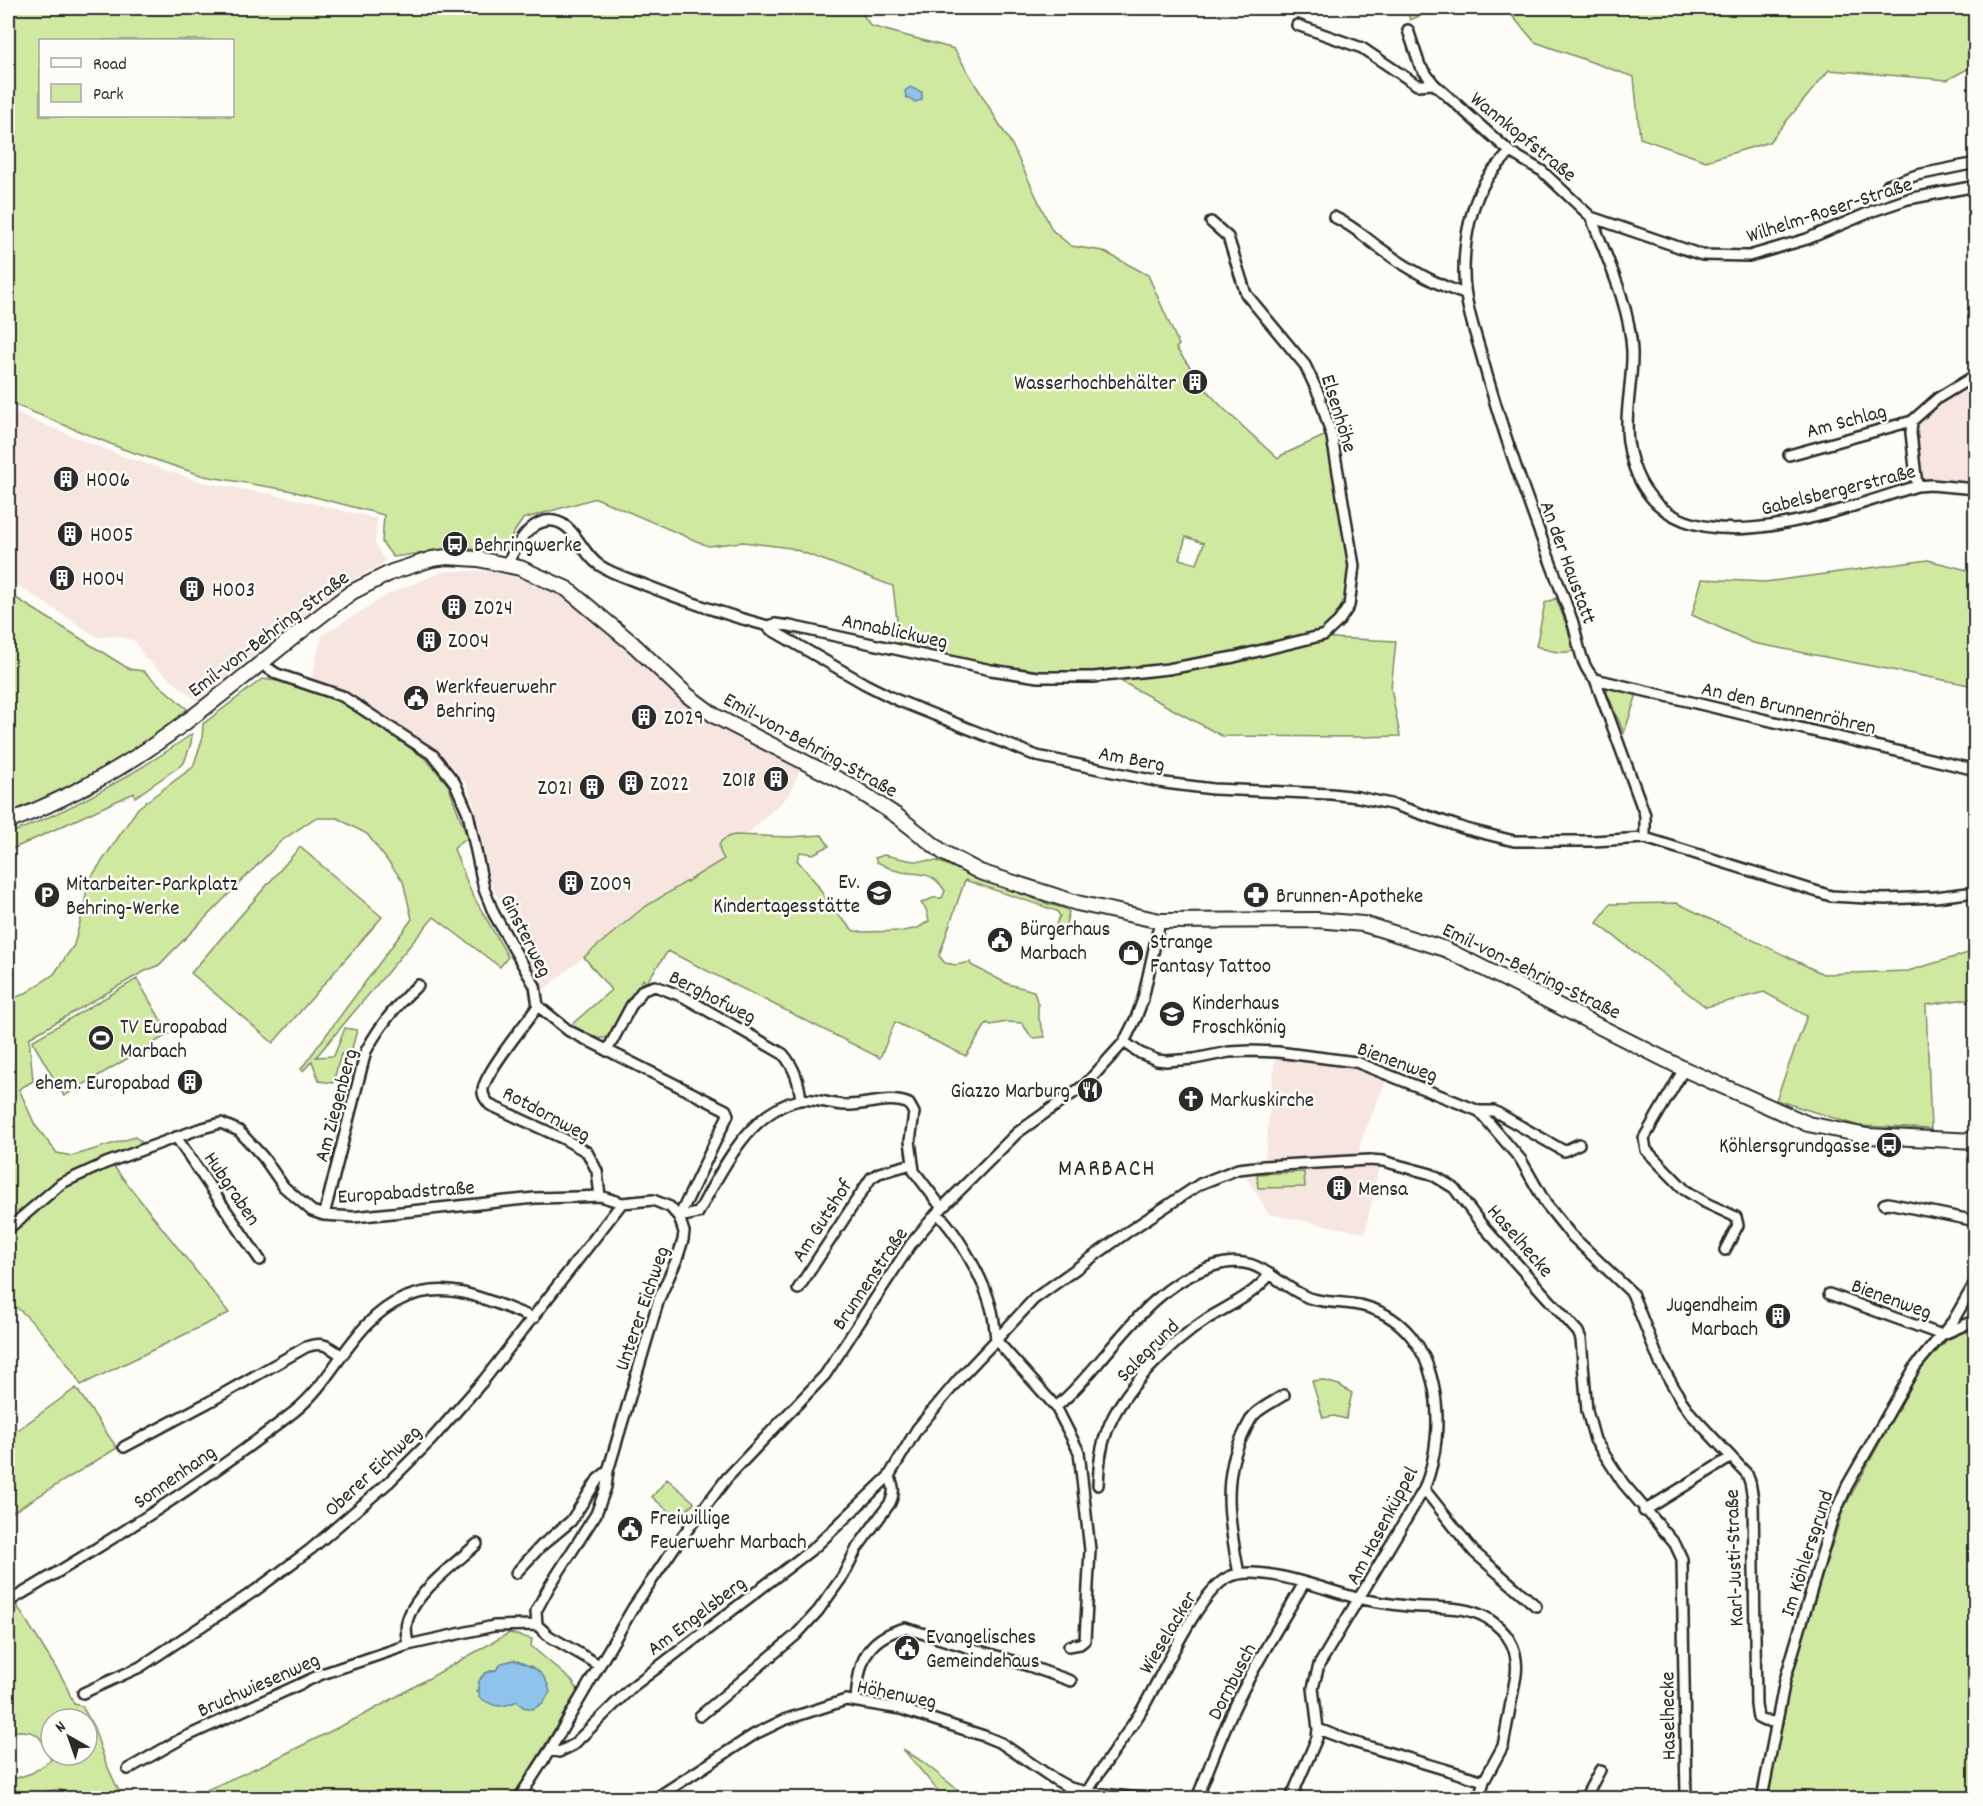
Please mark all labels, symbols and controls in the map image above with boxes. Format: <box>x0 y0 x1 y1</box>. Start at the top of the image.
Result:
legend <box>39 39 234 117</box>
text: Road <box>93 53 127 78</box>
text: Park <box>93 83 124 108</box>
street label: Wannkopfstraße <box>1462 86 1582 191</box>
street label: Wilhelm-Roser-Straße <box>1743 171 1917 253</box>
building icon: Wasserhochbehälter <box>1180 367 1210 397</box>
place label: Wasserhochbehälter <box>1014 370 1176 400</box>
street label: Elsenhöhe <box>1311 371 1363 457</box>
street label: Am Schlag <box>1803 398 1890 448</box>
street label: Gabelsbergerstraße <box>1758 458 1919 526</box>
building icon: H006 <box>51 464 81 494</box>
place label: H006 <box>86 467 130 497</box>
street label: An der Haustatt <box>1530 497 1602 629</box>
building icon: H005 <box>55 519 85 549</box>
place label: H005 <box>90 522 133 552</box>
bus stop icon: Behringwerke <box>440 529 470 559</box>
place label: Behringwerke <box>474 532 582 562</box>
building icon: H004 <box>47 563 77 593</box>
street label: Emil-von-Behring-Straße <box>183 565 357 706</box>
place label: H004 <box>82 566 124 596</box>
building icon: H003 <box>177 574 207 604</box>
place label: H003 <box>212 577 255 607</box>
building icon: Z024 <box>439 592 469 622</box>
place label: Z024 <box>474 595 513 625</box>
street label: Annablickweg <box>839 607 950 659</box>
building icon: Z004 <box>414 625 444 655</box>
place label: Z004 <box>448 628 489 658</box>
place label: Werkfeuerwehr Behring <box>436 674 557 728</box>
street label: An den Brunnenröhren <box>1698 675 1879 745</box>
public building icon: Werkfeuerwehr Behring <box>401 683 431 713</box>
street label: Emil-von-Behring-Straße <box>717 686 902 807</box>
building icon: Z029 <box>629 702 659 732</box>
place label: Z029 <box>664 705 704 735</box>
street label: Am Berg <box>1096 740 1167 782</box>
building icon: Z018 <box>761 764 791 794</box>
place label: Z018 <box>722 767 756 797</box>
building icon: Z022 <box>616 768 646 798</box>
place label: Z022 <box>650 771 689 801</box>
building icon: Z021 <box>577 772 607 802</box>
place label: Z021 <box>538 775 572 805</box>
building icon: Z009 <box>556 868 586 898</box>
place label: Ev. Kindertagesstätte <box>713 869 860 923</box>
place label: Mitarbeiter-Parkplatz Behring-Werke <box>66 871 238 925</box>
place label: Z009 <box>590 871 632 901</box>
school or university icon: Ev. Kindertagesstätte <box>864 878 894 908</box>
parking icon: Mitarbeiter-Parkplatz Behring-Werke <box>32 880 62 910</box>
pharmacy icon: Brunnen-Apotheke <box>1241 880 1271 910</box>
place label: Brunnen-Apotheke <box>1276 883 1423 913</box>
street label: Ginsterweg <box>491 890 558 983</box>
place label: Bürgerhaus Marbach <box>1020 916 1110 970</box>
street label: Emil-von-Behring-Straße <box>1436 916 1625 1029</box>
public building icon: Bürgerhaus Marbach <box>985 925 1015 955</box>
place label: Strange Fantasy Tattoo <box>1150 929 1271 983</box>
shop icon: Strange Fantasy Tattoo <box>1116 938 1146 968</box>
street label: Berghofweg <box>663 964 761 1033</box>
place label: Kinderhaus Froschkönig <box>1192 990 1286 1044</box>
school or university icon: Kinderhaus Froschkönig <box>1157 999 1187 1029</box>
place label: TV Europabad Marbach <box>120 1014 227 1068</box>
sports icon: TV Europabad Marbach <box>86 1023 116 1053</box>
street label: Bienenweg <box>1353 1035 1441 1092</box>
street label: Am Ziegenberg <box>308 1046 367 1166</box>
building icon: ehem. Europabad <box>175 1067 205 1097</box>
place label: ehem. Europabad <box>35 1070 170 1100</box>
restaurant icon: Giazzo Marburg <box>1075 1075 1105 1105</box>
place label: Giazzo Marburg <box>951 1078 1070 1108</box>
street label: Rotdornweg <box>496 1080 595 1151</box>
church icon: Markuskirche <box>1176 1084 1206 1114</box>
place label: Markuskirche <box>1210 1087 1314 1117</box>
bus stop icon: Köhlersgrundgasse <box>1874 1130 1904 1160</box>
place label: Köhlersgrundgasse <box>1719 1133 1870 1163</box>
street label: Hubgraben <box>195 1147 266 1233</box>
district label: MARBACH <box>1058 1153 1156 1187</box>
building icon: Mensa <box>1324 1173 1354 1203</box>
street label: Europabadstraße <box>337 1174 476 1214</box>
street label: Am Gutshof <box>786 1174 862 1269</box>
place label: Mensa <box>1358 1176 1409 1206</box>
street label: Haselhecke <box>1478 1199 1559 1285</box>
street label: Brunnenstraße <box>826 1222 917 1337</box>
street label: Unterer Eichweg <box>609 1243 679 1375</box>
street label: Bienenweg <box>1847 1272 1935 1329</box>
place label: Jugendheim Marbach <box>1666 1292 1758 1346</box>
building icon: Jugendheim Marbach <box>1763 1301 1793 1331</box>
street label: Salegrund <box>1111 1314 1188 1391</box>
street label: Oberer Eichweg <box>319 1419 429 1525</box>
street label: Sonnenhang <box>128 1439 223 1518</box>
street label: Am Hasenküppel <box>1340 1462 1427 1591</box>
street label: Im Köhlersgrund <box>1774 1487 1843 1621</box>
street label: Karl-Justi-Straße <box>1719 1489 1753 1627</box>
place label: Freiwillige Feuerwehr Marbach <box>650 1505 807 1559</box>
public building icon: Freiwillige Feuerwehr Marbach <box>615 1514 645 1544</box>
street label: Am Engelsberg <box>642 1570 754 1665</box>
street label: Wieselacker <box>1133 1586 1206 1681</box>
place label: Evangelisches Gemeindehaus <box>926 1624 1040 1678</box>
public building icon: Evangelisches Gemeindehaus <box>892 1633 922 1663</box>
street label: Dornbusch <box>1202 1639 1266 1726</box>
street label: Bruchwiesenweg <box>193 1646 325 1727</box>
street label: Haselhecke <box>1654 1671 1686 1761</box>
street label: Höhenweg <box>854 1673 939 1719</box>
north arrow <box>39 1707 99 1767</box>
text: N <box>51 1716 71 1739</box>

